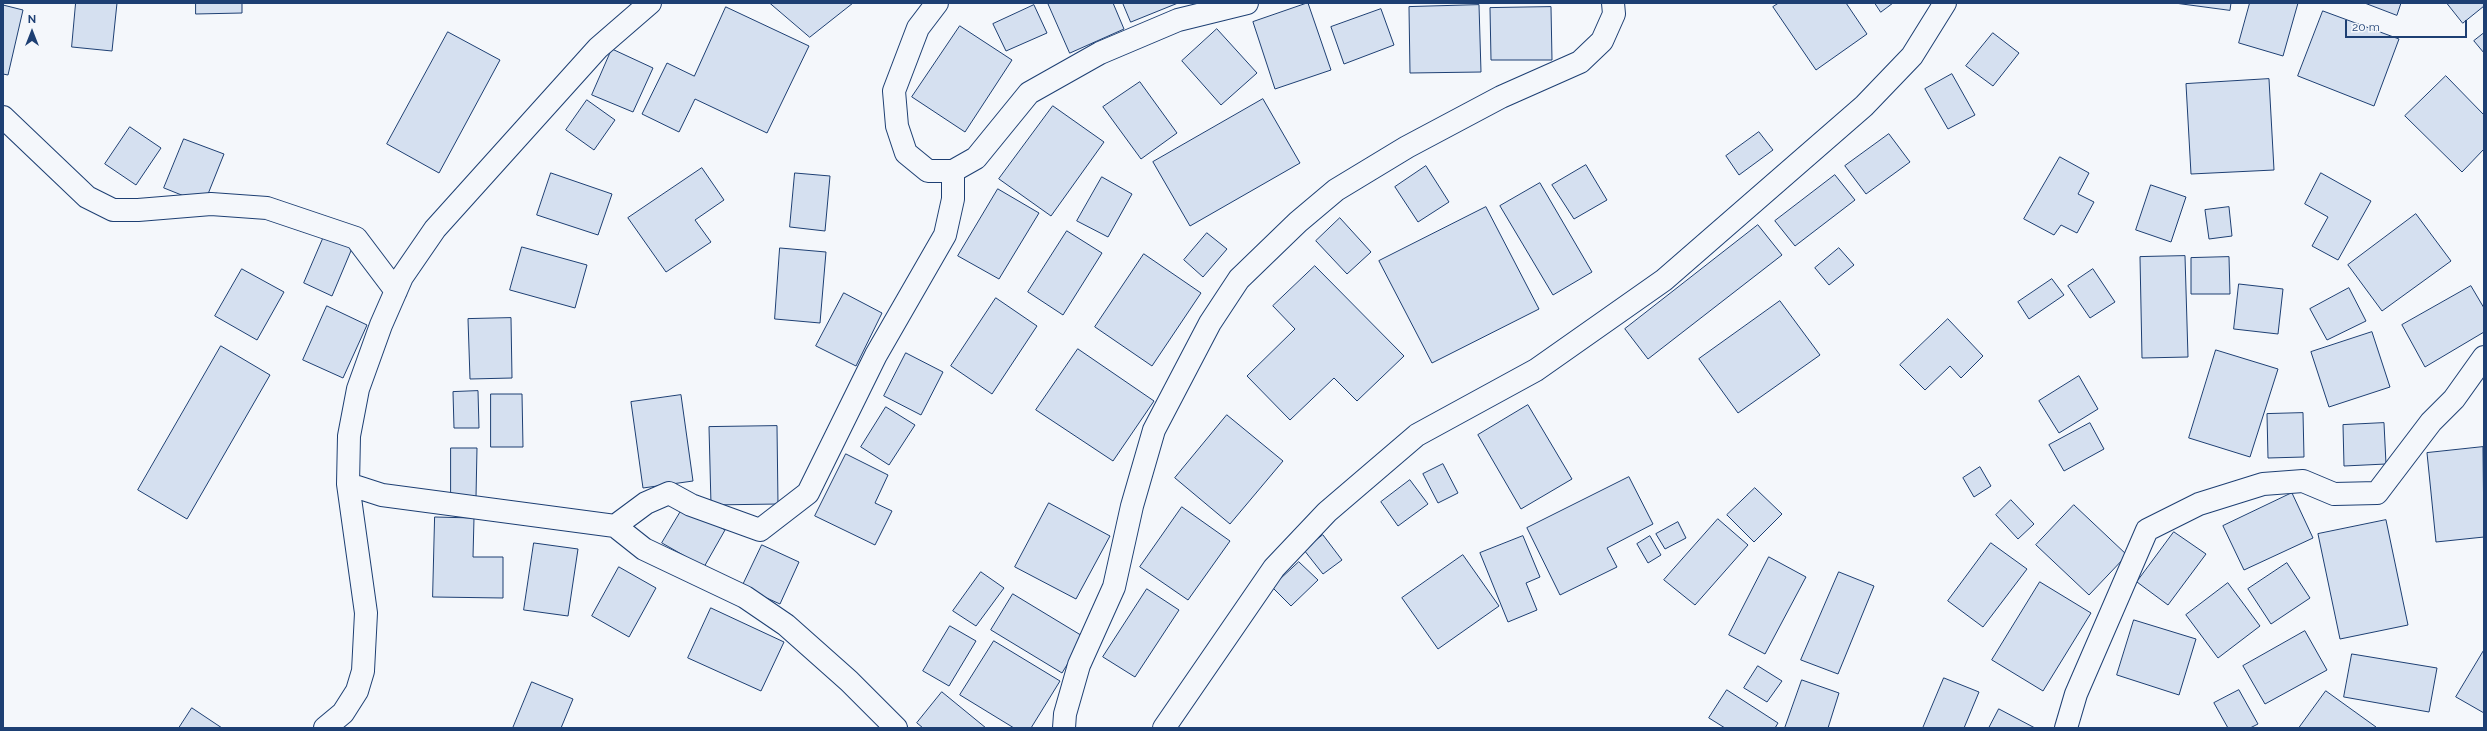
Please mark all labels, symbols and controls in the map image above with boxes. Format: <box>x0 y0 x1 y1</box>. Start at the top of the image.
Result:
north arrow <box>12 12 52 52</box>
scale bar <box>2347 12 2469 38</box>
text: N <box>28 13 36 26</box>
text: 20 m <box>2352 20 2380 34</box>

